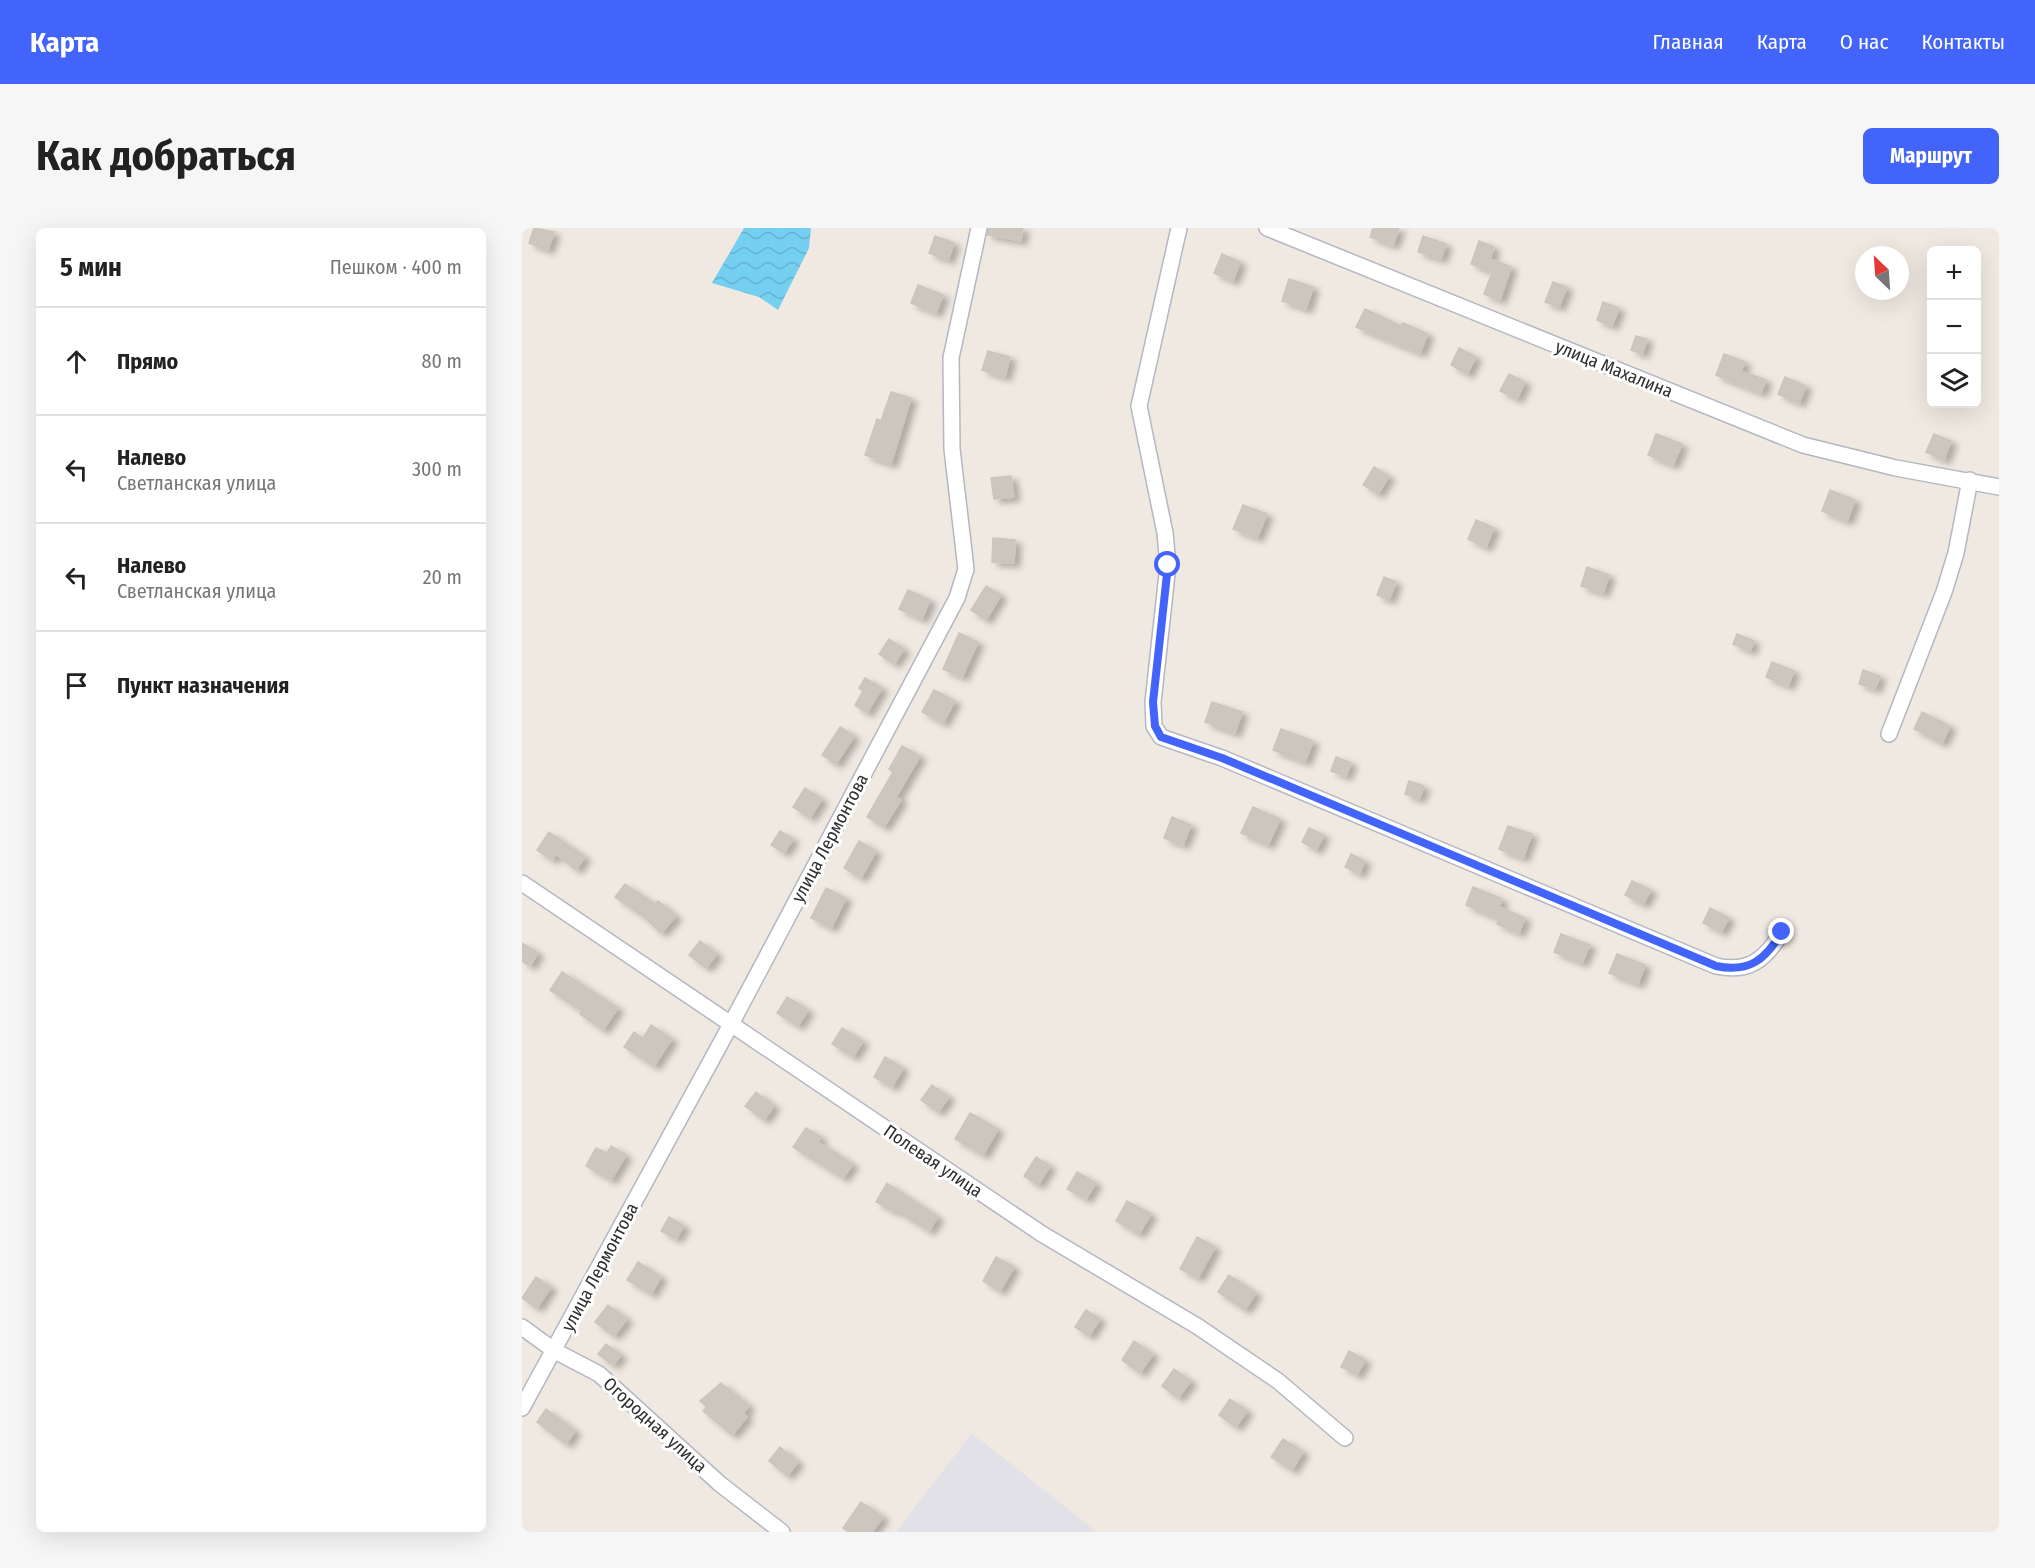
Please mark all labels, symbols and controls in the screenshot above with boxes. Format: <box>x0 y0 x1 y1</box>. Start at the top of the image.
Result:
text: Карта <box>30 26 99 59</box>
text: Главная <box>1653 29 1724 55</box>
text: Карта <box>1757 29 1807 55</box>
text: О нас <box>1840 29 1888 55</box>
text: Контакты <box>1921 29 2005 55</box>
button: Маршрут <box>1863 128 1999 184</box>
text: Как добраться <box>36 131 296 181</box>
north arrow <box>1855 246 1909 300</box>
map controls <box>1927 246 1981 408</box>
button: + <box>1927 246 1981 300</box>
text: 5 мин <box>60 252 122 283</box>
text: Пешком · 400 m <box>330 255 462 279</box>
button: − <box>1927 300 1981 354</box>
street label: улица Махалина <box>1552 335 1676 403</box>
icon: ahead <box>60 345 93 378</box>
text: Прямо <box>117 348 178 375</box>
text: 80 m <box>422 349 462 373</box>
button: layers <box>1927 354 1981 408</box>
text: Налево <box>117 444 186 471</box>
icon: left <box>60 453 93 486</box>
text: 300 m <box>412 457 462 481</box>
text: Светланская улица <box>117 471 276 495</box>
route start <box>1154 551 1180 577</box>
text: Налево <box>117 552 186 579</box>
icon: left <box>60 561 93 594</box>
text: 20 m <box>423 565 462 589</box>
text: Светланская улица <box>117 579 276 603</box>
icon: arrive <box>60 669 93 702</box>
text: Пункт назначения <box>117 672 289 699</box>
street label: улица Лермонтова <box>787 770 873 906</box>
route end <box>1768 918 1794 944</box>
street label: Полевая улица <box>879 1120 987 1202</box>
street label: улица Лермонтова <box>557 1199 643 1335</box>
street label: Огородная улица <box>599 1373 711 1477</box>

